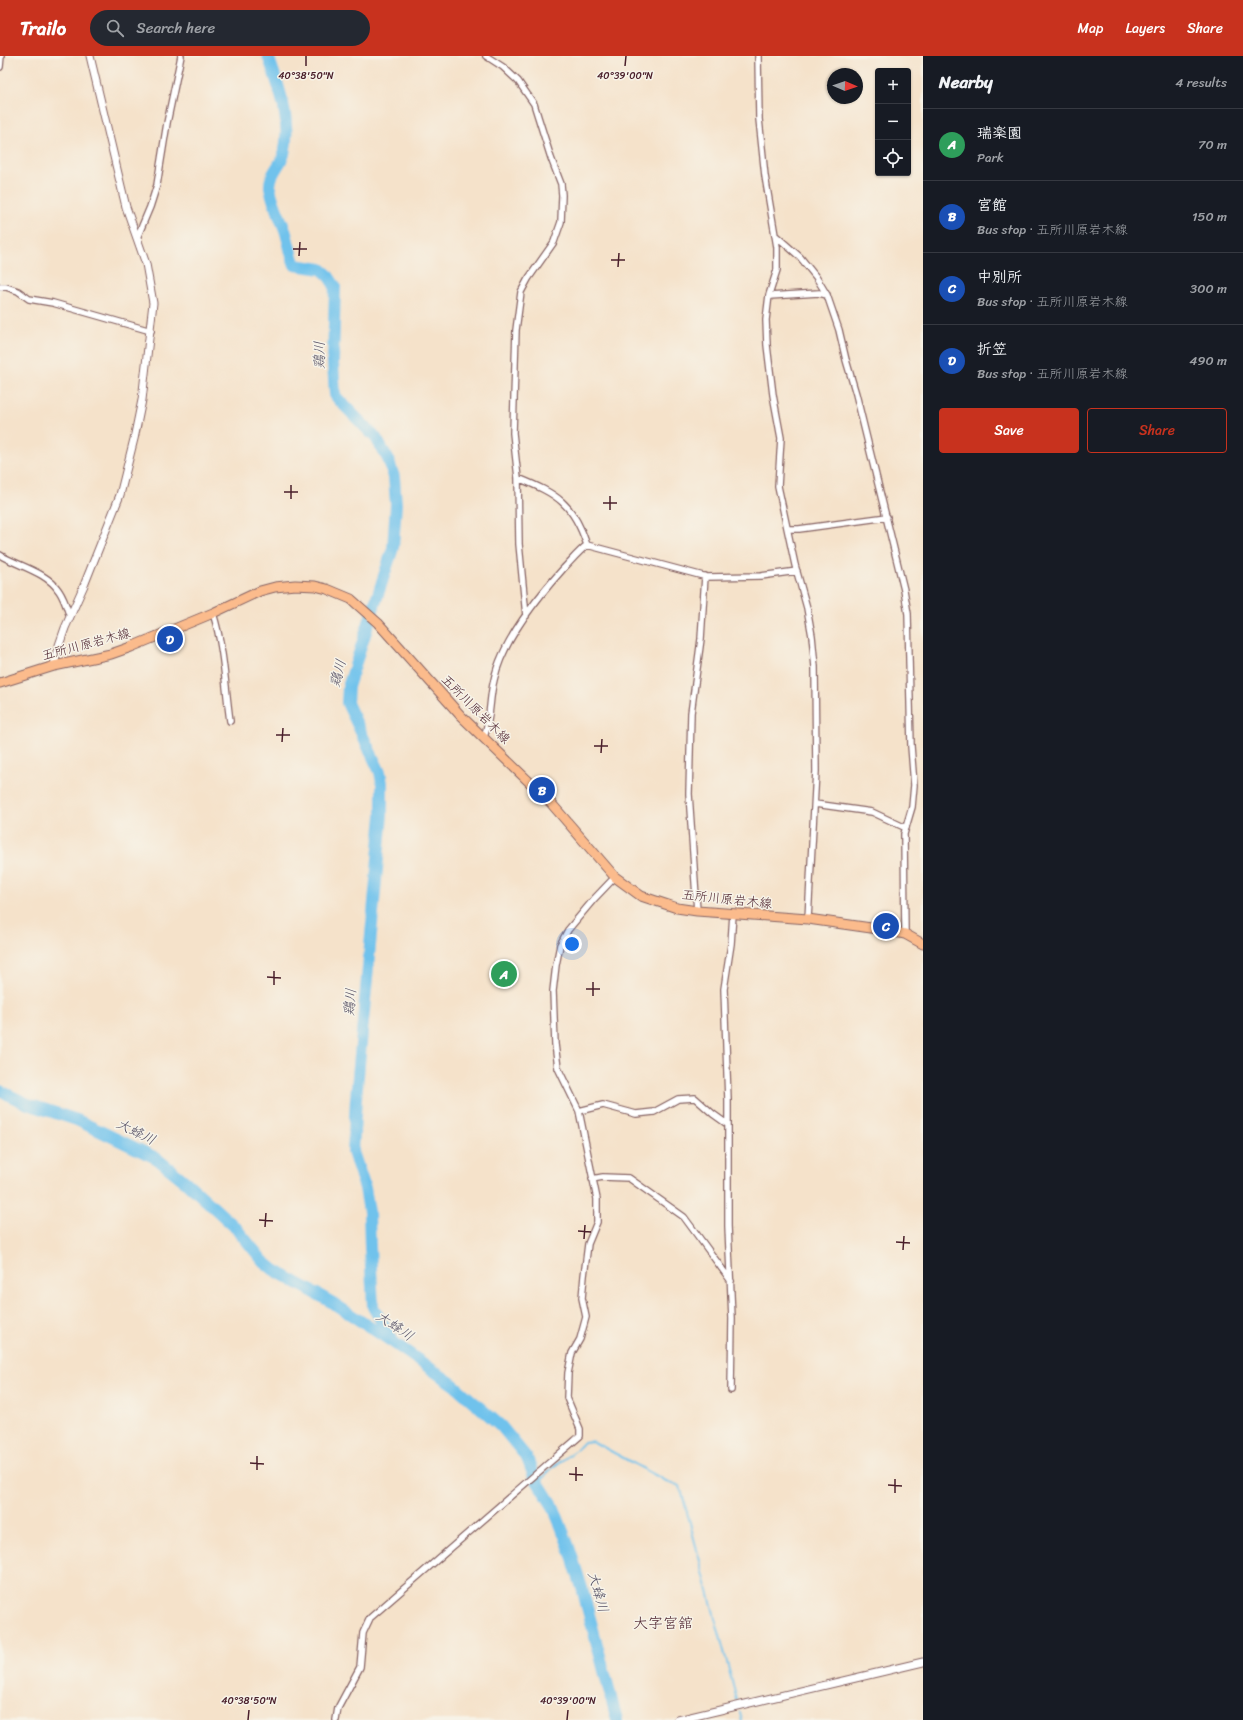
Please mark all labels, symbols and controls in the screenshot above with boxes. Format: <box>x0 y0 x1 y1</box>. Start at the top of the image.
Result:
search box <box>90 10 370 46</box>
text: Trailo <box>20 12 66 45</box>
text: Search here <box>136 15 215 41</box>
text: Map <box>1078 16 1103 41</box>
text: Layers <box>1125 16 1165 41</box>
text: Share <box>1187 16 1223 41</box>
icon: search <box>104 17 126 39</box>
text: 40°38'50"N <box>278 67 334 85</box>
text: 40°39'00"N <box>597 67 653 85</box>
text: Nearby <box>939 67 993 97</box>
north arrow <box>827 68 863 104</box>
map controls <box>875 68 911 176</box>
button: + <box>875 68 911 104</box>
text: 4 results <box>1175 71 1227 94</box>
button: − <box>875 104 911 140</box>
text: 瑞楽園 <box>977 120 1022 146</box>
text: A <box>948 133 956 156</box>
text: 70 m <box>1198 133 1227 156</box>
button: locate <box>875 140 911 176</box>
text: Park <box>977 146 1004 169</box>
text: 宮館 <box>977 192 1007 218</box>
text: B <box>948 205 956 228</box>
text: 150 m <box>1192 205 1227 228</box>
text: Bus stop · 五所川原岩木線 <box>977 218 1127 241</box>
text: 中別所 <box>977 264 1022 290</box>
text: C <box>948 277 956 300</box>
text: 300 m <box>1190 277 1227 300</box>
text: Bus stop · 五所川原岩木線 <box>977 290 1127 313</box>
text: 折笠 <box>977 336 1007 362</box>
water label: 鶏川 <box>307 341 332 369</box>
text: D <box>948 349 956 372</box>
text: 490 m <box>1189 349 1227 372</box>
text: Bus stop · 五所川原岩木線 <box>977 362 1127 385</box>
button: Save <box>939 408 1079 453</box>
button: Share <box>1087 408 1227 453</box>
street label: 五所川原岩木線 <box>39 621 134 667</box>
pin: D <box>157 624 183 654</box>
water label: 鶏川 <box>322 656 354 690</box>
street label: 五所川原岩木線 <box>436 669 517 750</box>
pin: B <box>529 775 555 805</box>
street label: 五所川原岩木線 <box>681 883 774 915</box>
pin: C <box>873 911 899 941</box>
your location <box>562 934 582 954</box>
pin: A <box>491 959 517 989</box>
water label: 鶏川 <box>336 987 364 1017</box>
water label: 大蜂川 <box>112 1112 160 1152</box>
water label: 大蜂川 <box>371 1304 419 1348</box>
water label: 大蜂川 <box>580 1568 616 1616</box>
district label: 大字宮舘 <box>633 1610 693 1636</box>
text: 40°38'50"N <box>221 1692 277 1710</box>
text: 40°39'00"N <box>540 1692 596 1710</box>

